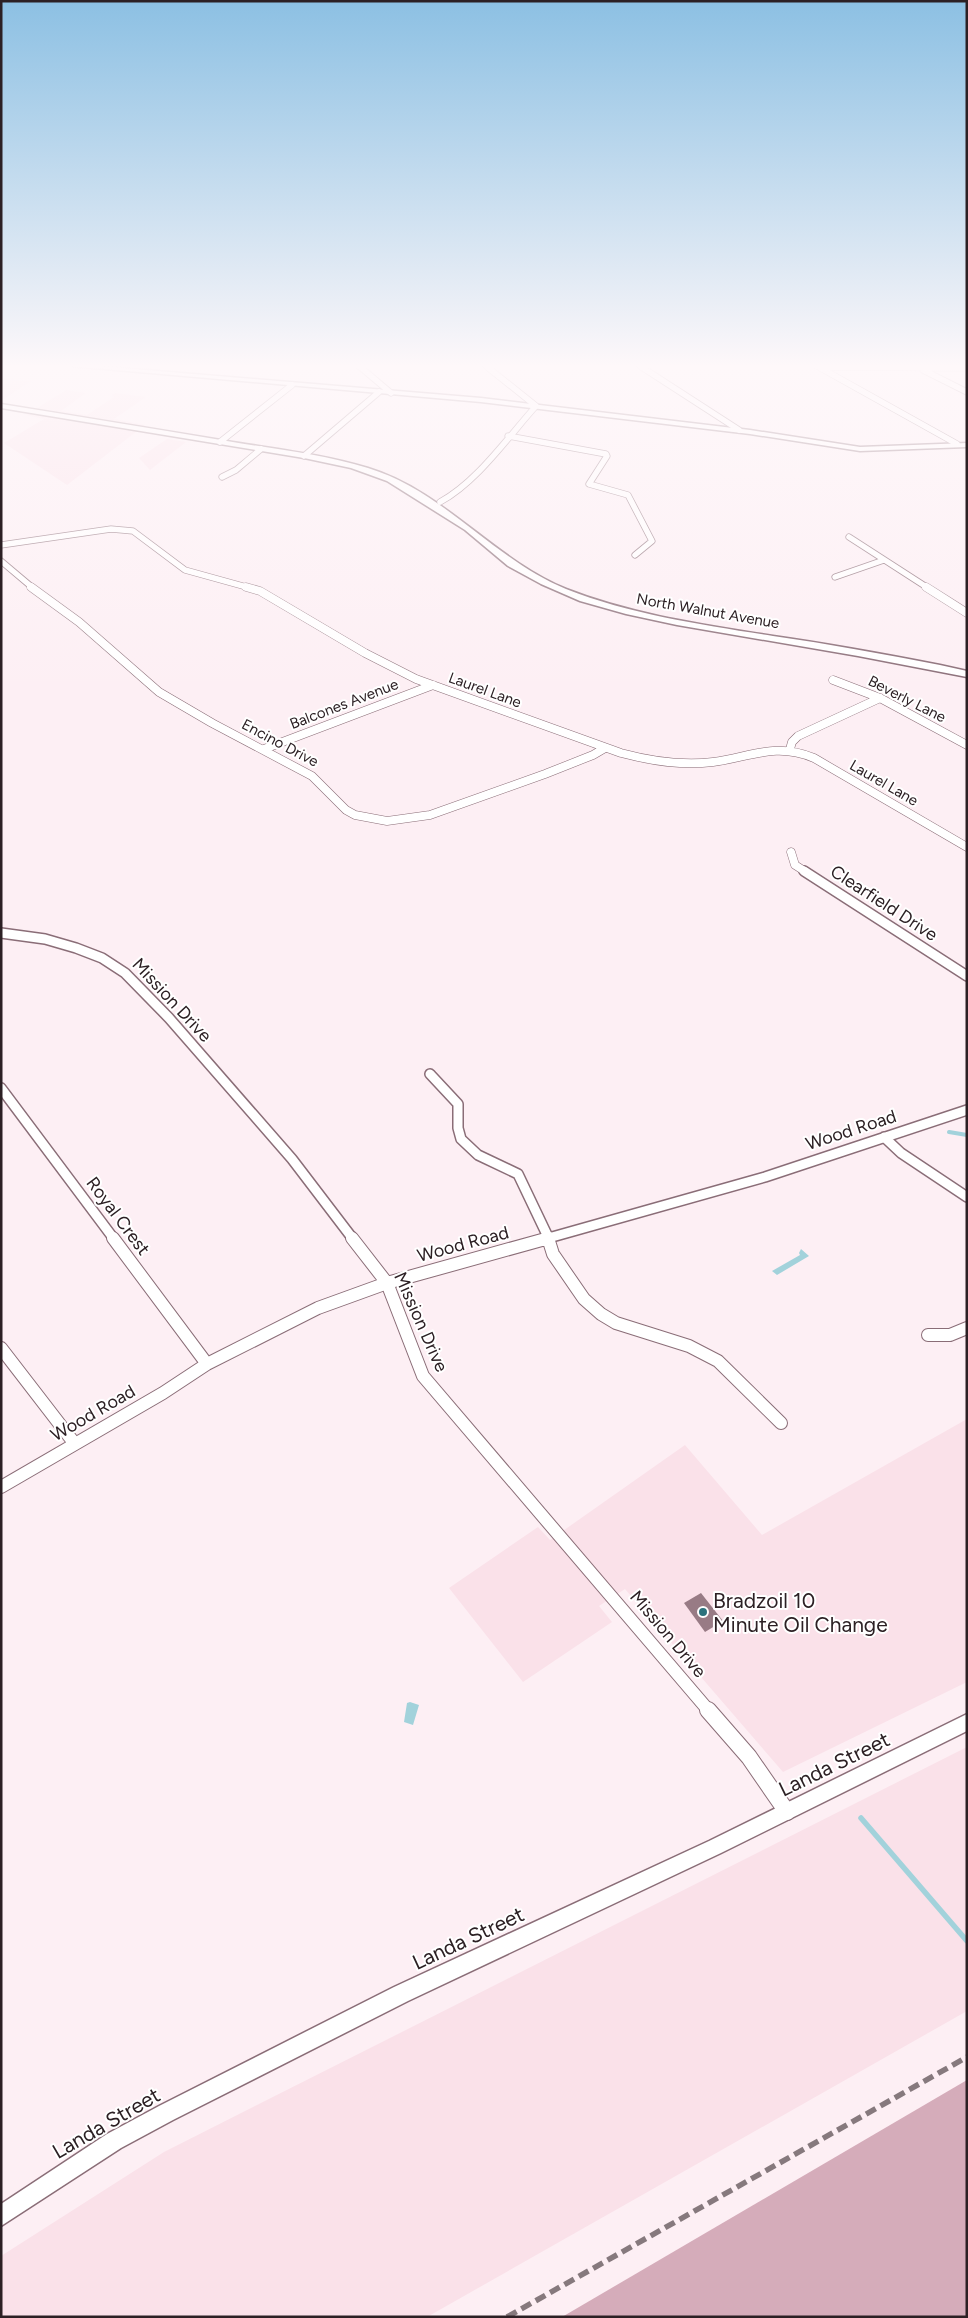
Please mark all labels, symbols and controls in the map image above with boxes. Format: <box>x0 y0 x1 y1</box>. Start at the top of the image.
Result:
street label: North Walnut Avenue <box>635 590 781 632</box>
street label: Laurel Lane <box>446 669 524 711</box>
street label: Beverly Lane <box>865 672 949 726</box>
street label: Balcones Avenue <box>287 675 401 733</box>
street label: Encino Drive <box>239 715 321 771</box>
street label: Laurel Lane <box>847 756 921 810</box>
street label: Clearfield Drive <box>826 860 942 946</box>
street label: Mission Drive <box>128 953 217 1047</box>
street label: Wood Road <box>803 1105 899 1155</box>
street label: Royal Crest <box>81 1172 155 1260</box>
street label: Wood Road <box>415 1221 511 1267</box>
street label: Mission Drive <box>389 1269 453 1375</box>
street label: Wood Road <box>47 1380 139 1446</box>
street label: Mission Drive <box>625 1586 711 1682</box>
place label: Bradzoil 10 Minute Oil Change <box>713 1588 888 1637</box>
marker: Bradzoil 10 Minute Oil Change <box>697 1606 709 1618</box>
street label: Landa Street <box>774 1726 894 1802</box>
street label: Landa Street <box>408 1901 528 1975</box>
street label: Landa Street <box>48 2082 164 2164</box>

